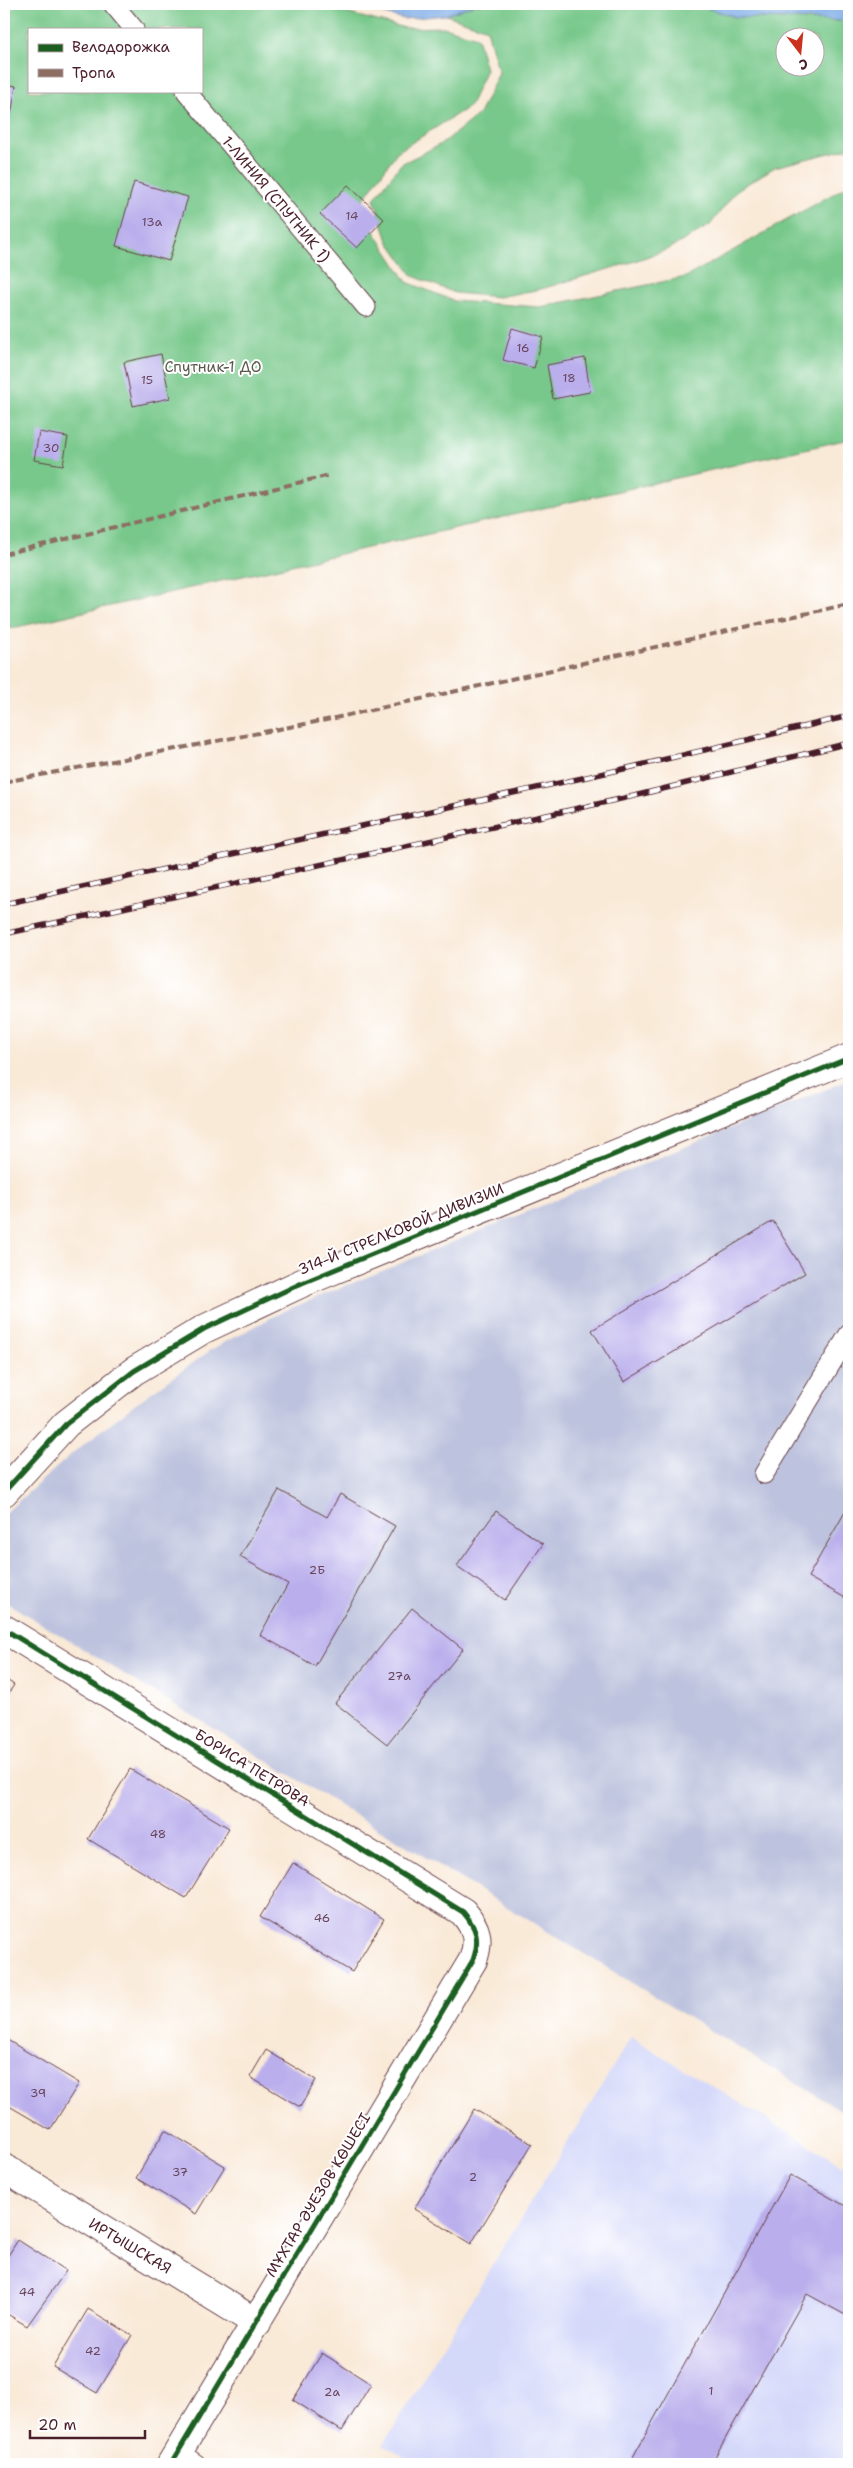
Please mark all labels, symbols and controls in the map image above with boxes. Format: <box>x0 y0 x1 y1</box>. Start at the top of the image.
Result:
legend <box>28 28 202 92</box>
north arrow <box>776 28 826 78</box>
text: Велодорожка <box>72 37 171 57</box>
text: С <box>797 55 810 74</box>
text: Тропа <box>72 63 116 83</box>
street label: 1-ЛИНИЯ (СПУТНИК 1) <box>217 132 335 266</box>
house number: 14 <box>346 208 358 224</box>
house number: 13а <box>142 214 163 230</box>
house number: 16 <box>516 340 530 356</box>
park label: Спутник-1 ДО <box>164 357 262 377</box>
house number: 18 <box>562 370 576 386</box>
house number: 15 <box>141 372 153 388</box>
house number: 30 <box>43 440 59 456</box>
street label: 314-Й СТРЕЛКОВОЙ ДИВИЗИИ <box>295 1178 507 1280</box>
house number: 2Б <box>309 1562 325 1578</box>
house number: 27а <box>387 1668 411 1684</box>
street label: БОРИСА ПЕТРОВА <box>191 1725 313 1811</box>
house number: 48 <box>150 1826 166 1842</box>
house number: 46 <box>314 1910 330 1926</box>
house number: 39 <box>30 2085 46 2101</box>
street label: МҰХТАР ӘУЕЗОВ КӨШЕСІ <box>261 2109 375 2281</box>
house number: 37 <box>172 2164 188 2180</box>
house number: 2 <box>469 2169 477 2185</box>
street label: ИРТЫШСКАЯ <box>85 2213 175 2279</box>
house number: 44 <box>19 2284 35 2300</box>
house number: 42 <box>85 2343 101 2359</box>
house number: 1 <box>708 2383 714 2399</box>
house number: 2а <box>324 2384 340 2400</box>
scale bar <box>30 2408 145 2440</box>
text: 20 m <box>38 2415 77 2435</box>

